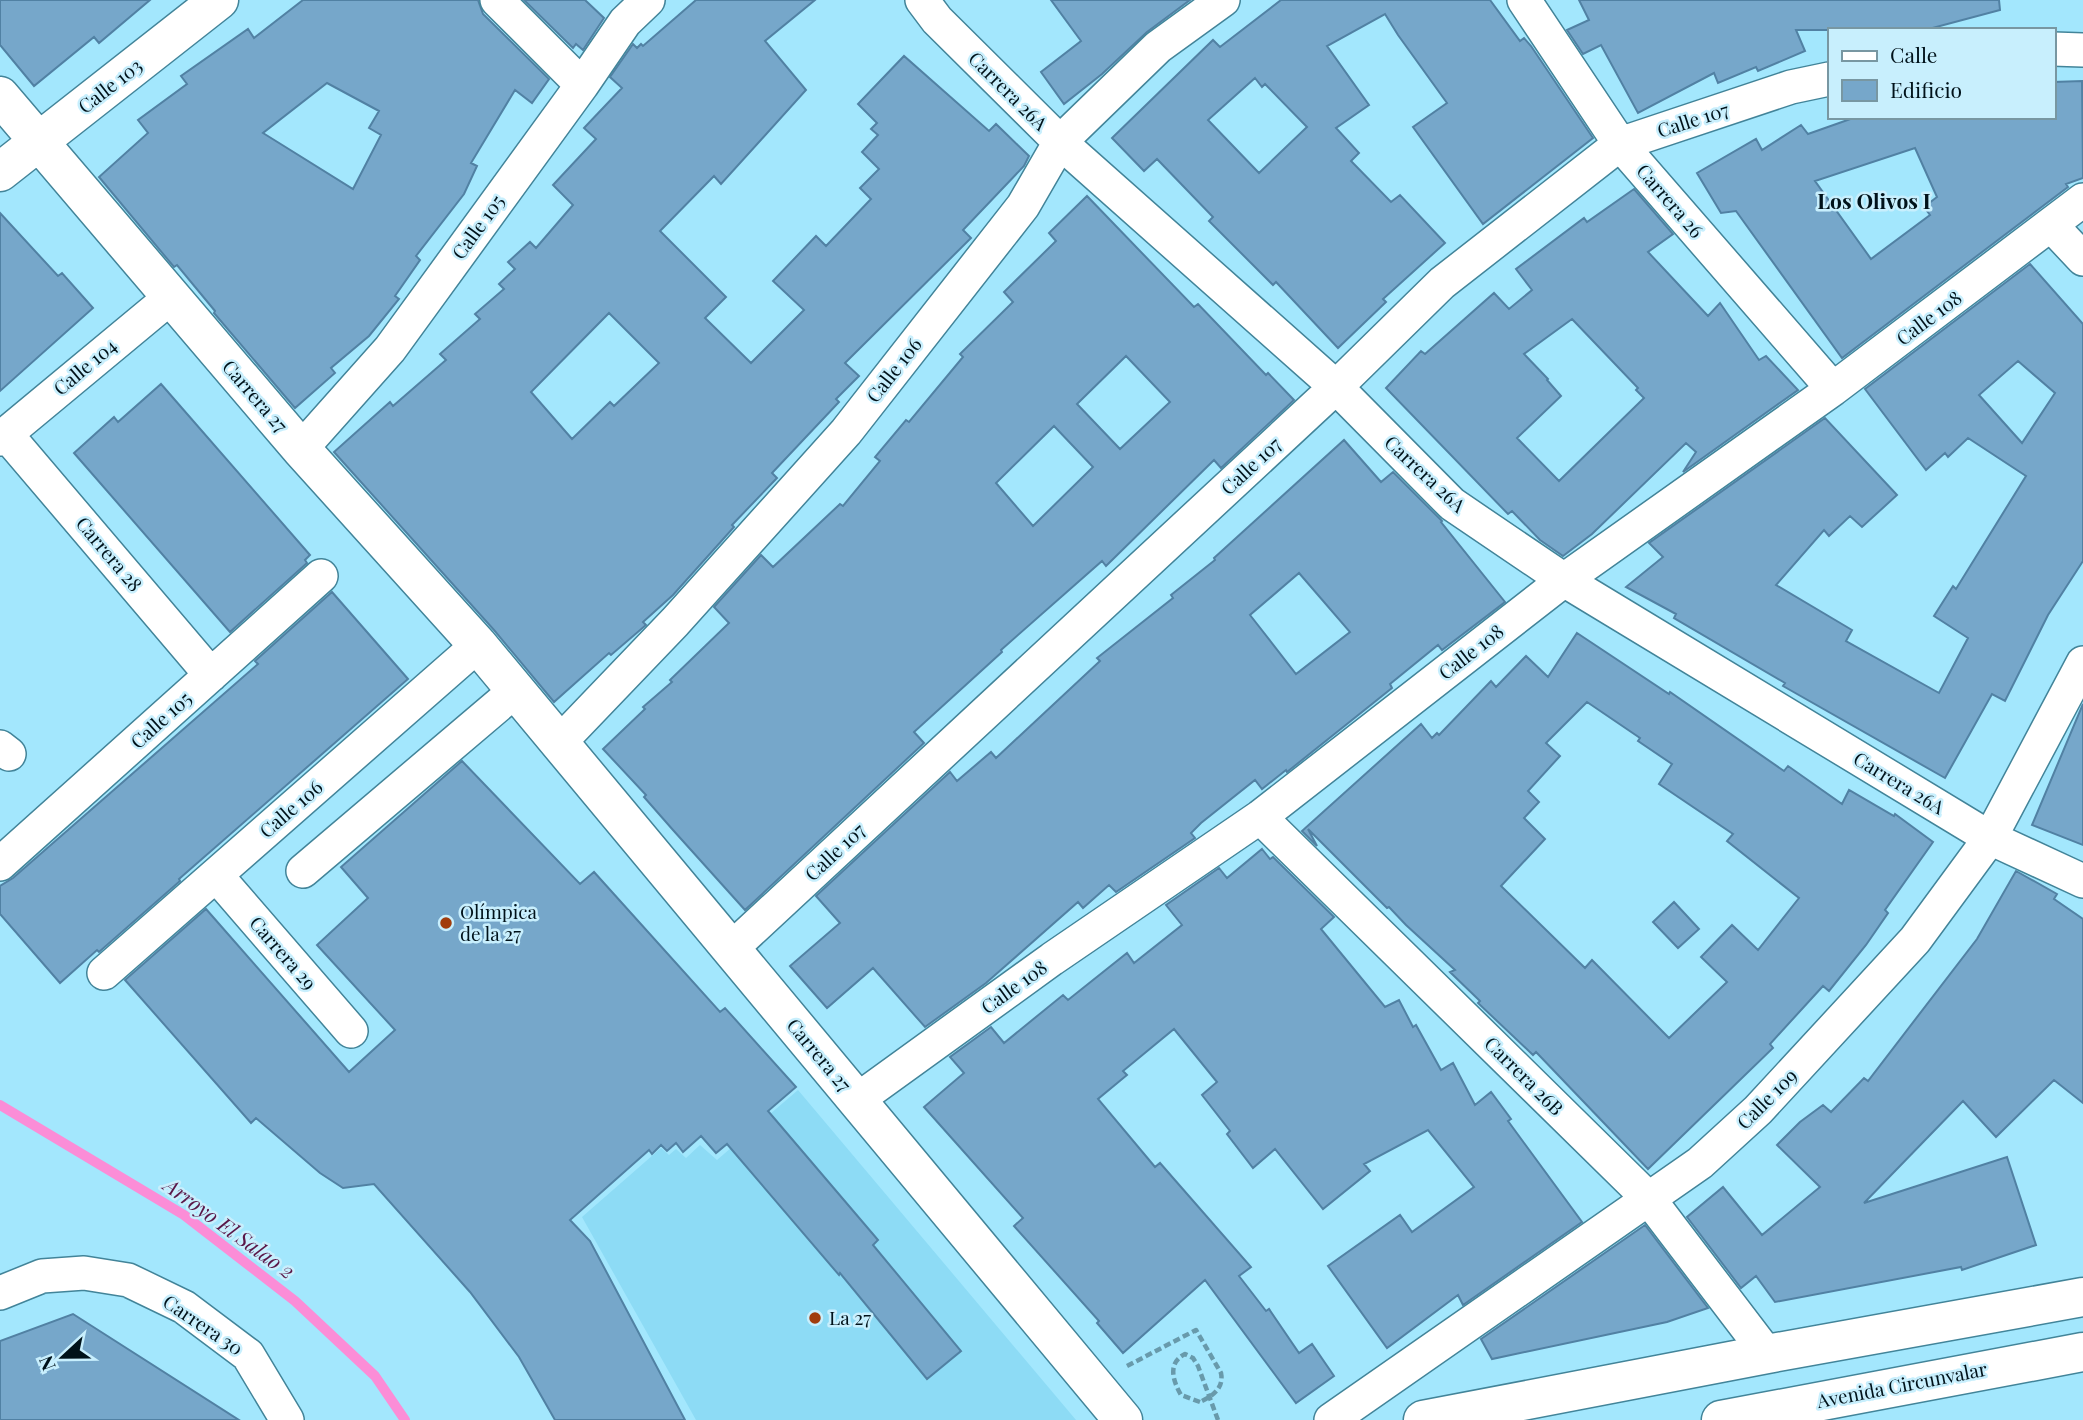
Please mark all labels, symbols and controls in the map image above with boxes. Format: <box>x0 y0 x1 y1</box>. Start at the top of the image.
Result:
legend <box>1828 28 2055 119</box>
text: Calle <box>1890 40 1937 68</box>
street label: Carrera 26A <box>963 45 1055 136</box>
street label: Calle 103 <box>72 52 147 118</box>
text: Edificio <box>1890 75 1962 103</box>
street label: Calle 107 <box>1654 95 1732 143</box>
street label: Carrera 26 <box>1631 158 1710 243</box>
district label: Los Olivos I <box>1817 186 1931 214</box>
street label: Calle 105 <box>445 189 509 264</box>
street label: Calle 108 <box>1890 284 1967 350</box>
street label: Calle 106 <box>860 331 927 407</box>
street label: Calle 104 <box>47 332 122 400</box>
street label: Carrera 27 <box>217 354 295 437</box>
street label: Carrera 26A <box>1380 429 1473 518</box>
street label: Calle 107 <box>1215 430 1286 500</box>
street label: Carrera 28 <box>71 510 149 596</box>
street label: Calle 108 <box>1432 618 1508 685</box>
street label: Calle 105 <box>124 685 197 754</box>
street label: Carrera 26A <box>1849 745 1951 820</box>
street label: Calle 106 <box>253 773 328 843</box>
street label: Calle 107 <box>799 816 870 886</box>
place label: Olímpica de la 27 <box>460 898 538 946</box>
street label: Carrera 29 <box>244 910 323 995</box>
marker: Olímpica de la 27 <box>438 915 454 931</box>
street label: Calle 108 <box>975 953 1052 1019</box>
street label: Carrera 27 <box>782 1012 858 1097</box>
street label: Carrera 26B <box>1480 1030 1570 1120</box>
street label: Calle 109 <box>1730 1062 1802 1134</box>
water label: Arroyo El Salao 2 <box>158 1169 301 1284</box>
street label: Carrera 30 <box>159 1288 249 1360</box>
place label: La 27 <box>829 1304 871 1330</box>
marker: La 27 <box>807 1310 823 1326</box>
north arrow <box>28 1322 98 1392</box>
text: N <box>32 1352 61 1375</box>
street label: Avenida Circunvalar <box>1814 1355 1990 1413</box>

